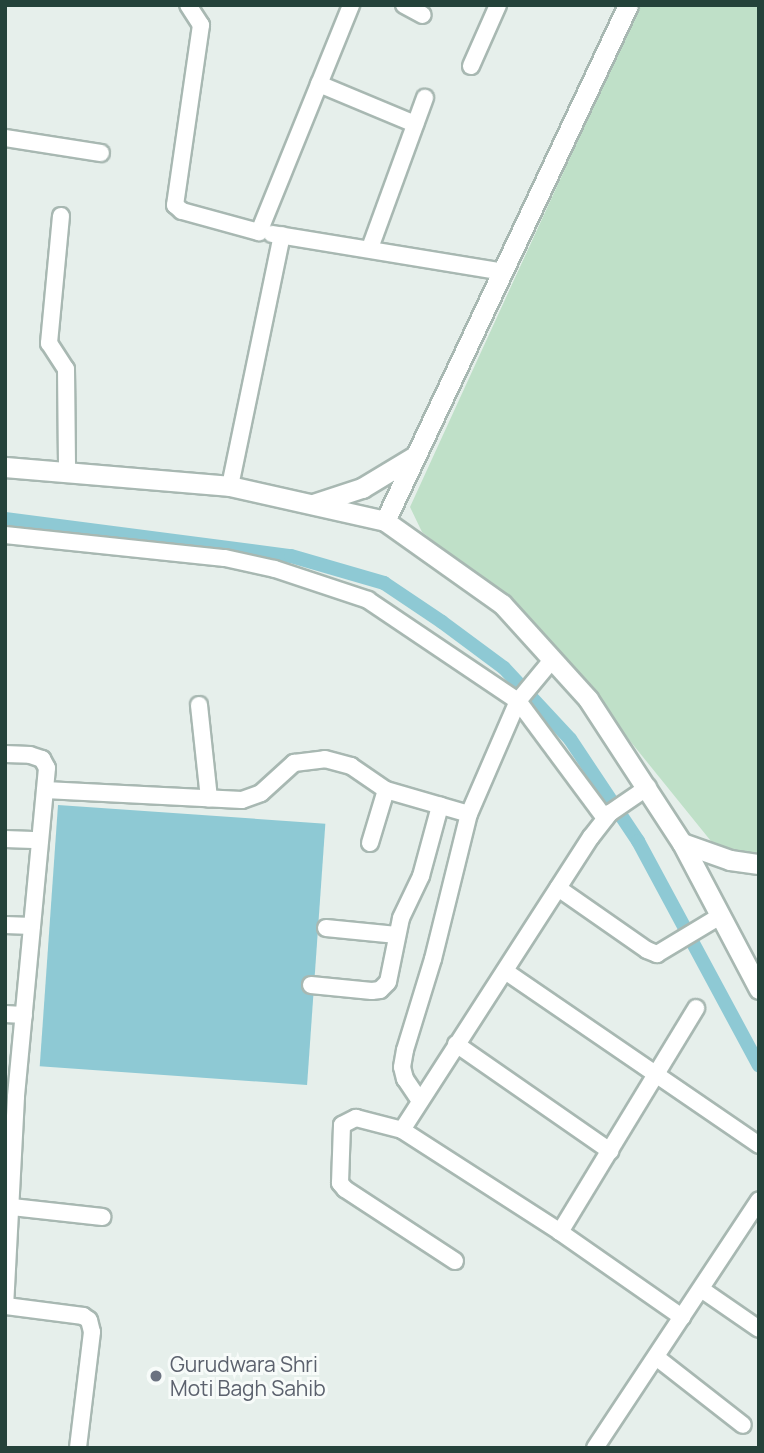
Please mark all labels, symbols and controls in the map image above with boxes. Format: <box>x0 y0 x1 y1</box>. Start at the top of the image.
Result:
place label: Gurudwara Shri Moti Bagh Sahib <box>170 1351 326 1401</box>
marker: Gurudwara Shri Moti Bagh Sahib <box>148 1368 164 1384</box>

